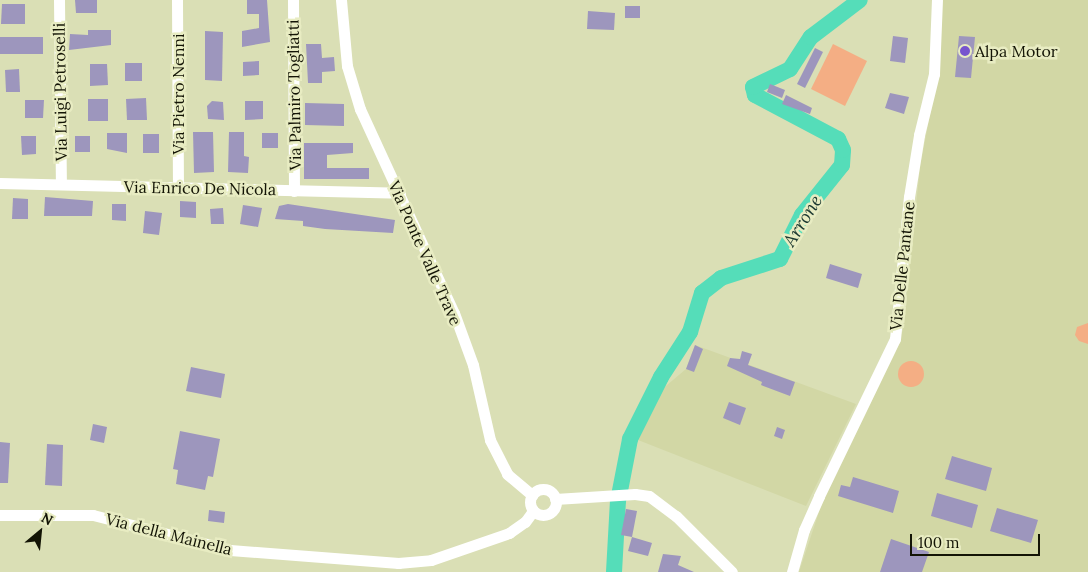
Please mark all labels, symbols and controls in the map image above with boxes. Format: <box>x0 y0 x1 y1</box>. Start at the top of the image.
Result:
street label: Via Palmiro Togliatti <box>283 20 305 170</box>
street label: Via Luigi Petroselli <box>49 23 71 161</box>
street label: Via Pietro Nenni <box>168 33 188 155</box>
place label: Alpa Motor <box>975 41 1058 61</box>
marker: Alpa Motor <box>959 45 971 57</box>
street label: Via Enrico De Nicola <box>124 177 276 199</box>
street label: Via Ponte Valle Trave <box>384 178 466 328</box>
water label: Arrone <box>779 191 827 251</box>
street label: Via Delle Pantane <box>886 201 918 331</box>
north arrow <box>15 507 65 557</box>
text: N <box>38 508 56 529</box>
street label: Via della Mainella <box>104 509 234 559</box>
scale bar <box>913 524 1043 556</box>
text: 100 m <box>918 533 959 552</box>

